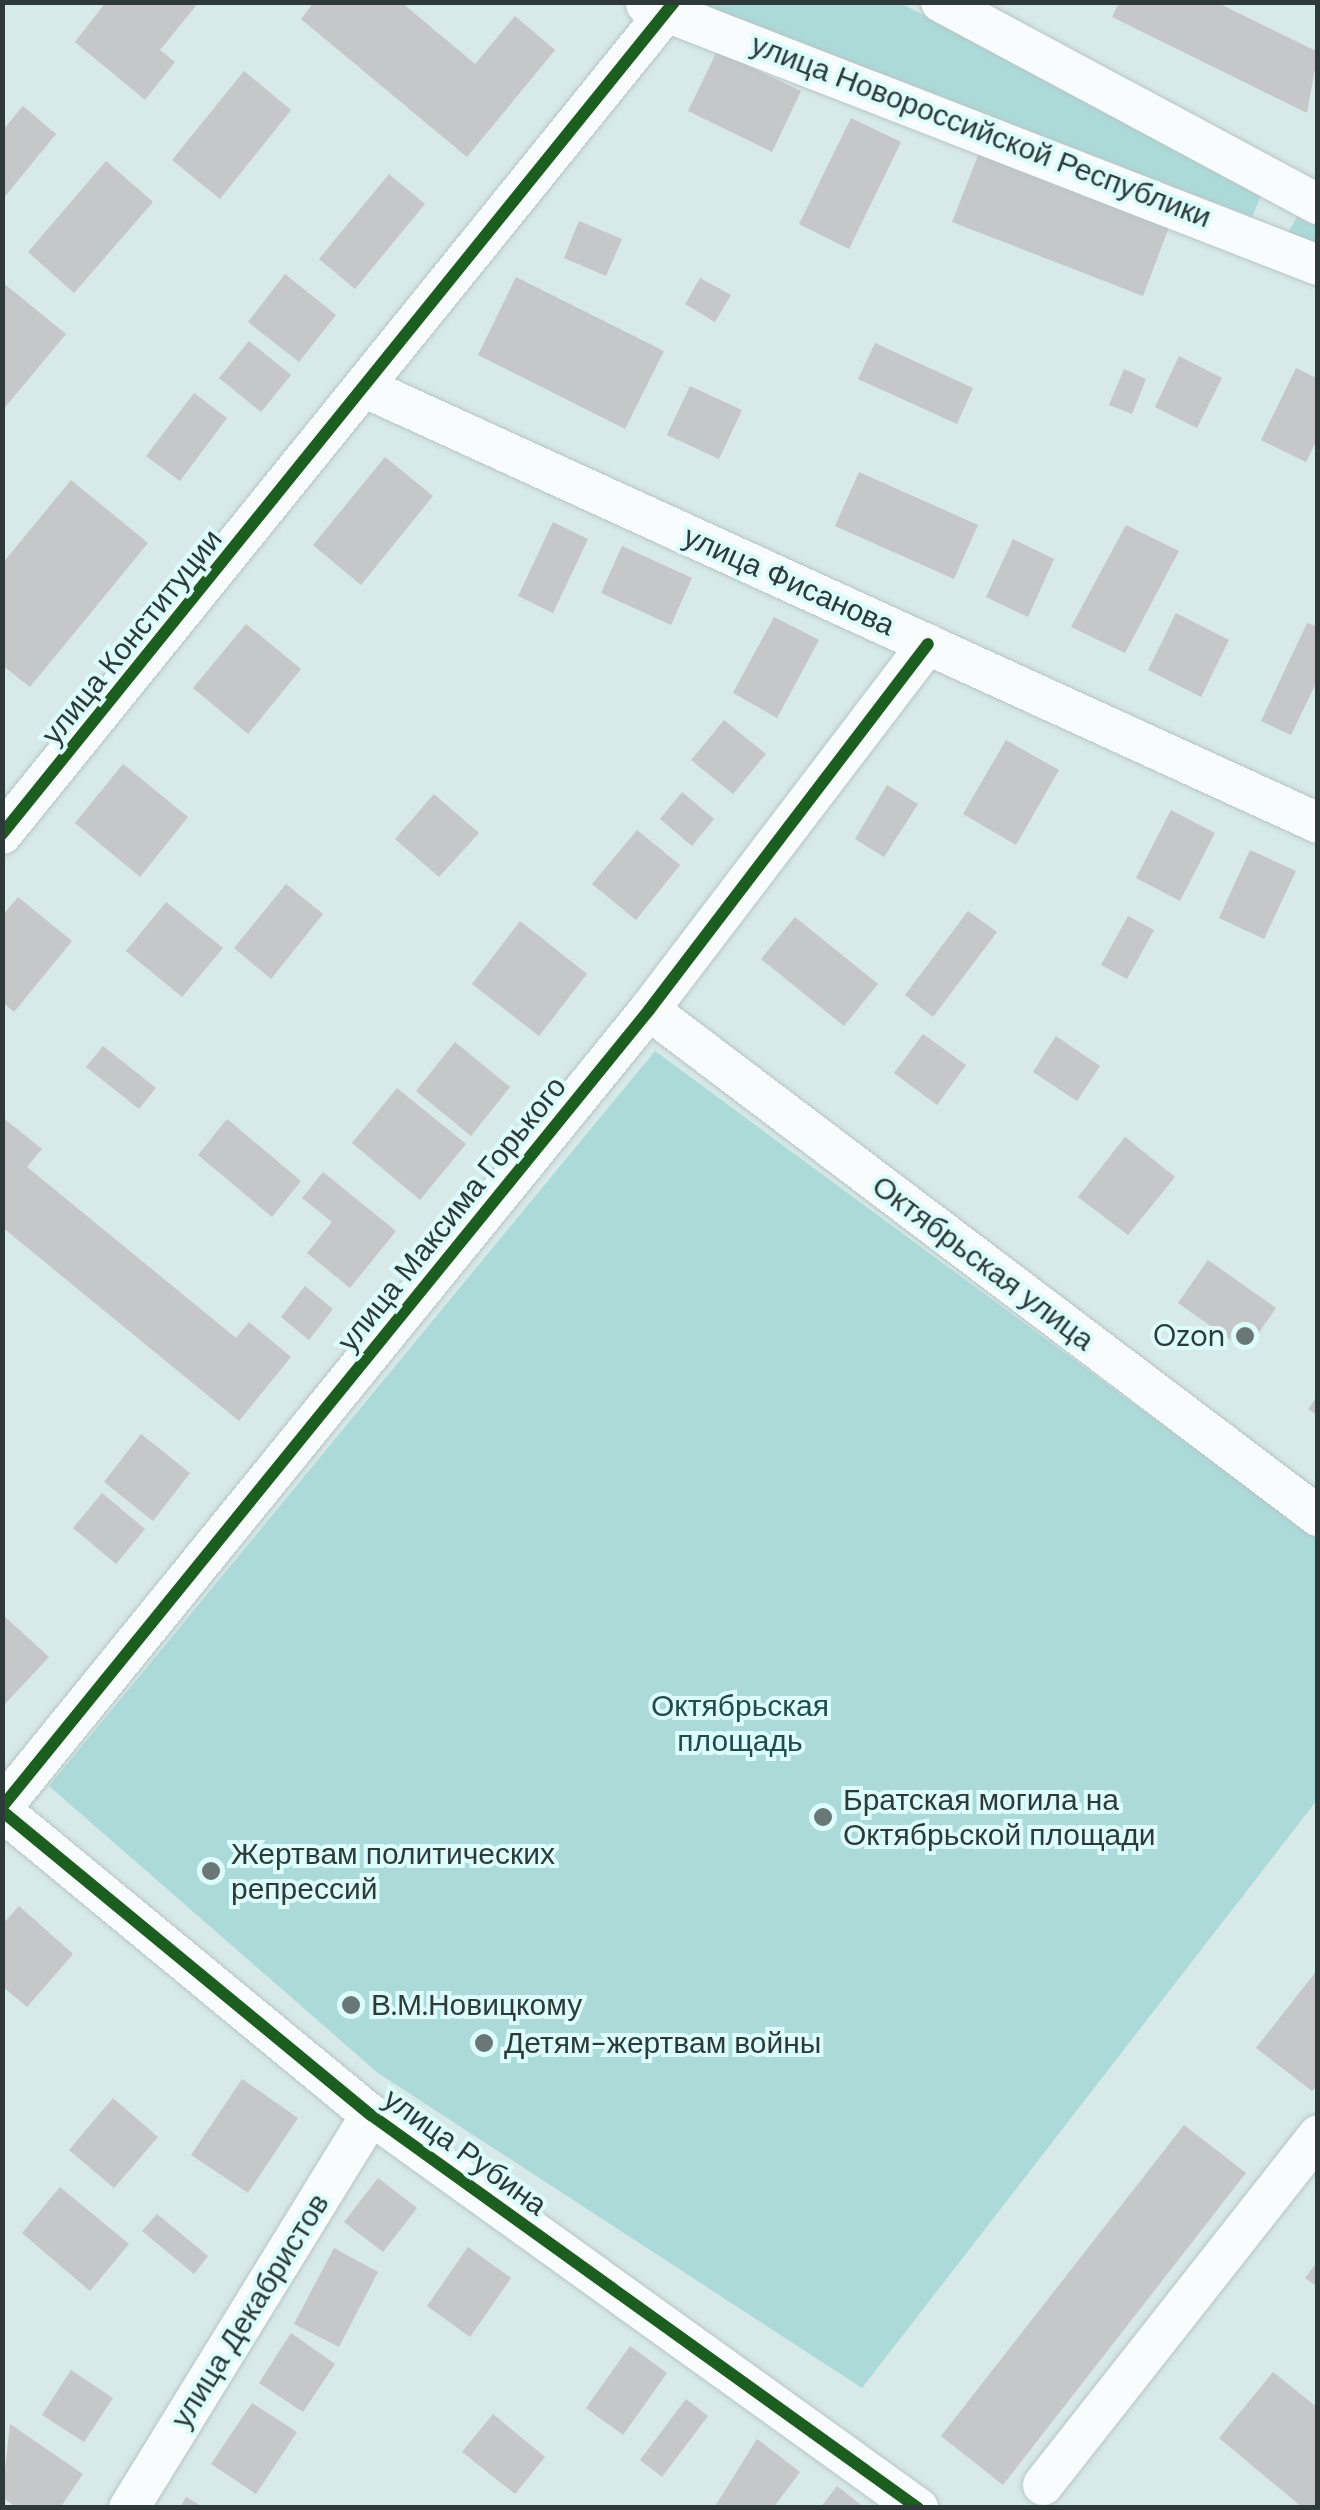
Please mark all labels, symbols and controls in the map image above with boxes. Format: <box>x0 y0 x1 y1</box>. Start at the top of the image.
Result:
street label: улица Новороссийской Республики <box>746 26 1216 236</box>
street label: улица Фисанова <box>678 518 900 644</box>
street label: улица Конституции <box>34 522 230 752</box>
street label: улица Максима Горького <box>330 1069 574 1359</box>
street label: Октябрьская улица <box>865 1168 1101 1358</box>
place label: Ozon <box>1153 1318 1225 1354</box>
marker: Ozon <box>1234 1325 1256 1347</box>
park label: Октябрьская площадь <box>651 1688 829 1758</box>
place label: Братская могила на Октябрьской площади <box>843 1782 1156 1852</box>
marker: Братская могила на Октябрьской площади <box>812 1806 834 1828</box>
place label: Жертвам политических репрессий <box>231 1836 555 1906</box>
marker: Жертвам политических репрессий <box>200 1860 222 1882</box>
place label: В.М.Новицкому <box>371 1987 582 2023</box>
marker: В.М.Новицкому <box>340 1994 362 2016</box>
place label: Детям-жертвам войны <box>504 2025 821 2061</box>
marker: Детям-жертвам войны <box>473 2032 495 2054</box>
street label: улица Рубина <box>376 2081 554 2223</box>
street label: улица Декабристов <box>163 2187 337 2435</box>

